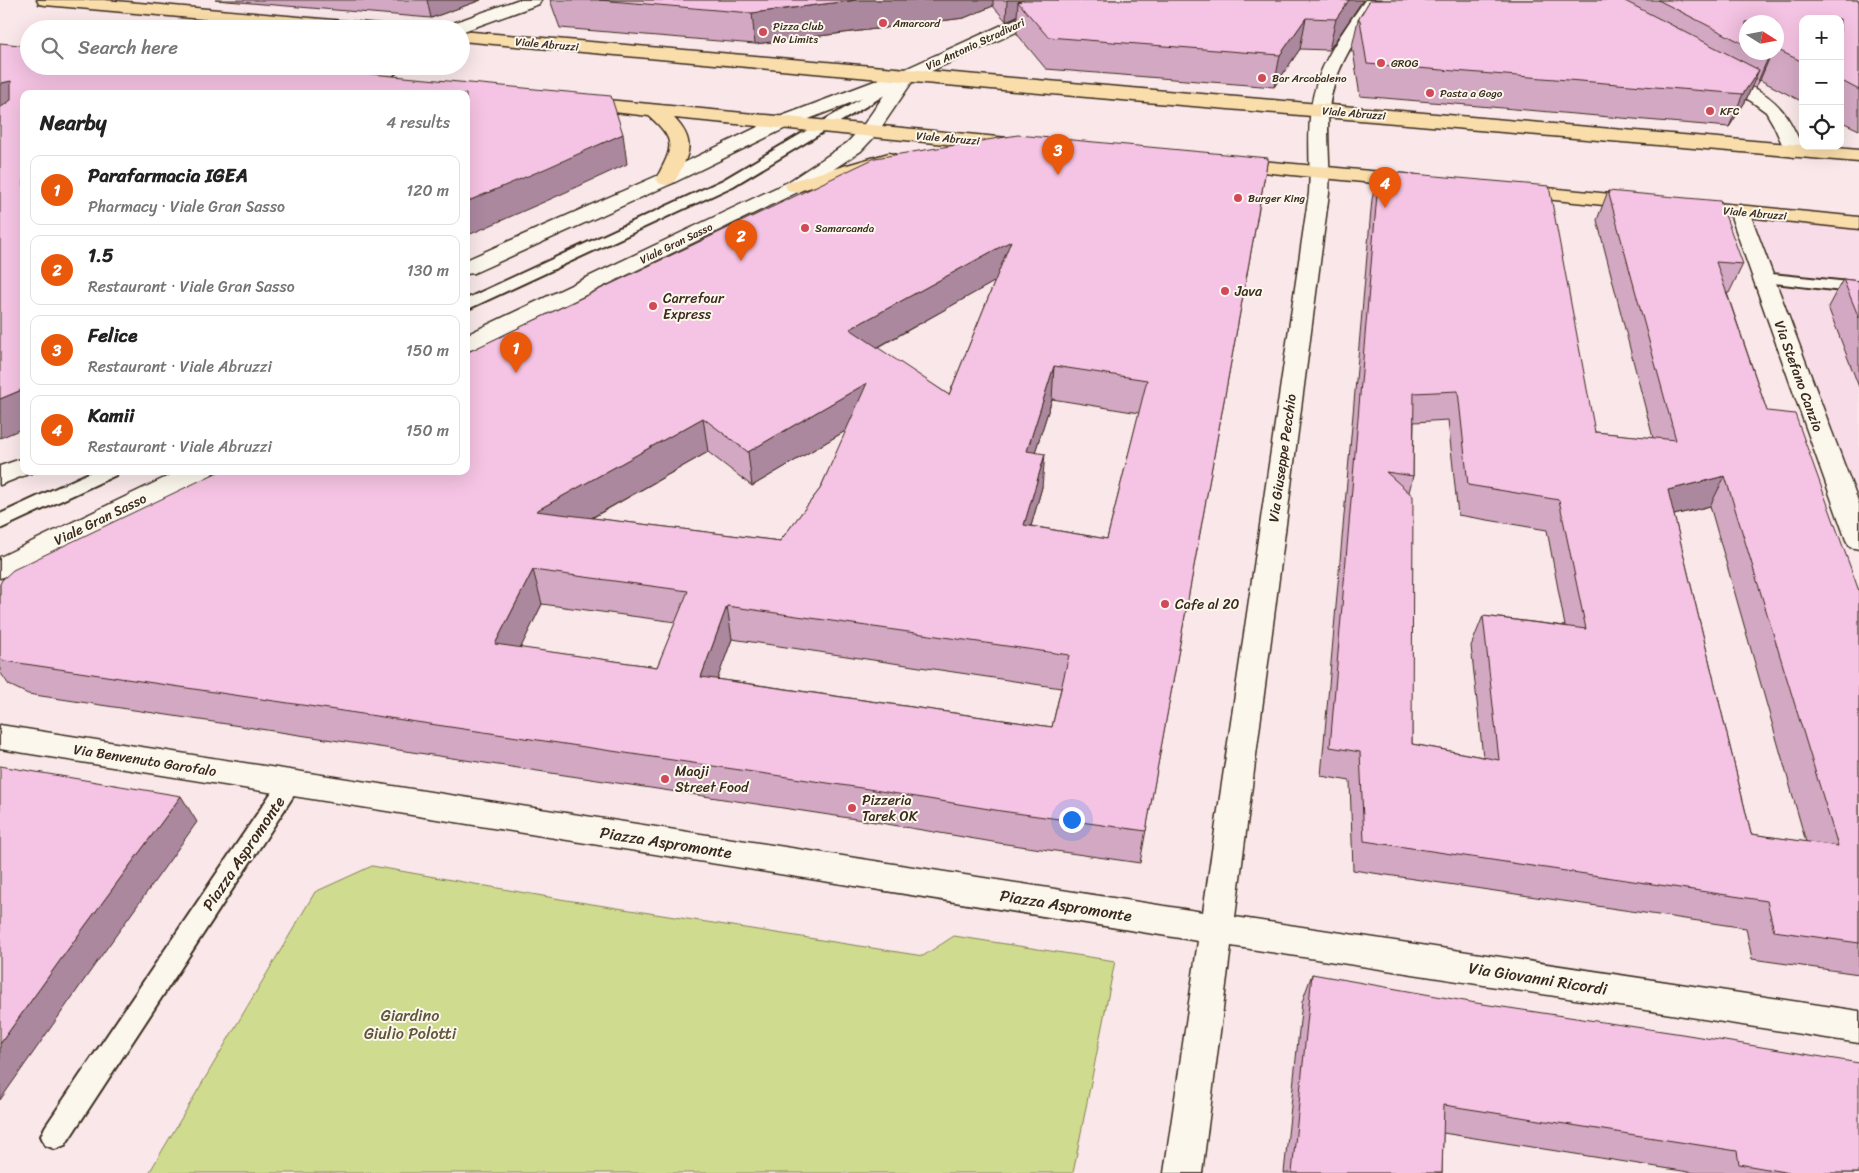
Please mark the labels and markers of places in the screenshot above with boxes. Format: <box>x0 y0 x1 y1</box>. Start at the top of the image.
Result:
place label: Amarcord <box>892 14 941 33</box>
place label: Pizza Club No Limits <box>773 17 823 49</box>
marker: Amarcord <box>877 17 889 29</box>
marker: Pizza Club No Limits <box>757 26 769 38</box>
place label: GROG <box>1391 54 1419 73</box>
marker: GROG <box>1375 57 1387 69</box>
place label: Bar Arcobaleno <box>1272 69 1347 88</box>
marker: Bar Arcobaleno <box>1256 72 1268 84</box>
place label: Pasta a Gogo <box>1440 84 1503 103</box>
marker: Pasta a Gogo <box>1424 87 1436 99</box>
place label: KFC <box>1720 102 1740 121</box>
marker: KFC <box>1704 105 1716 117</box>
pin: 3 <box>1042 134 1074 175</box>
pin: 4 <box>1369 167 1401 208</box>
place label: Burger King <box>1248 189 1306 208</box>
marker: Burger King <box>1232 192 1244 204</box>
place label: Samarcanda <box>815 219 875 238</box>
pin: 2 <box>725 220 757 261</box>
marker: Samarcanda <box>799 222 811 234</box>
place label: Java <box>1234 279 1263 304</box>
marker: Java <box>1219 285 1231 297</box>
place label: Carrefour Express <box>663 286 725 327</box>
marker: Carrefour Express <box>647 300 659 312</box>
pin: 1 <box>500 332 532 373</box>
place label: Cafe al 20 <box>1175 592 1240 617</box>
marker: Cafe al 20 <box>1159 598 1171 610</box>
place label: Maoji Street Food <box>675 759 750 800</box>
marker: Maoji Street Food <box>659 773 671 785</box>
place label: Pizzeria Tarek OK <box>862 788 919 829</box>
marker: Pizzeria Tarek OK <box>846 802 858 814</box>

